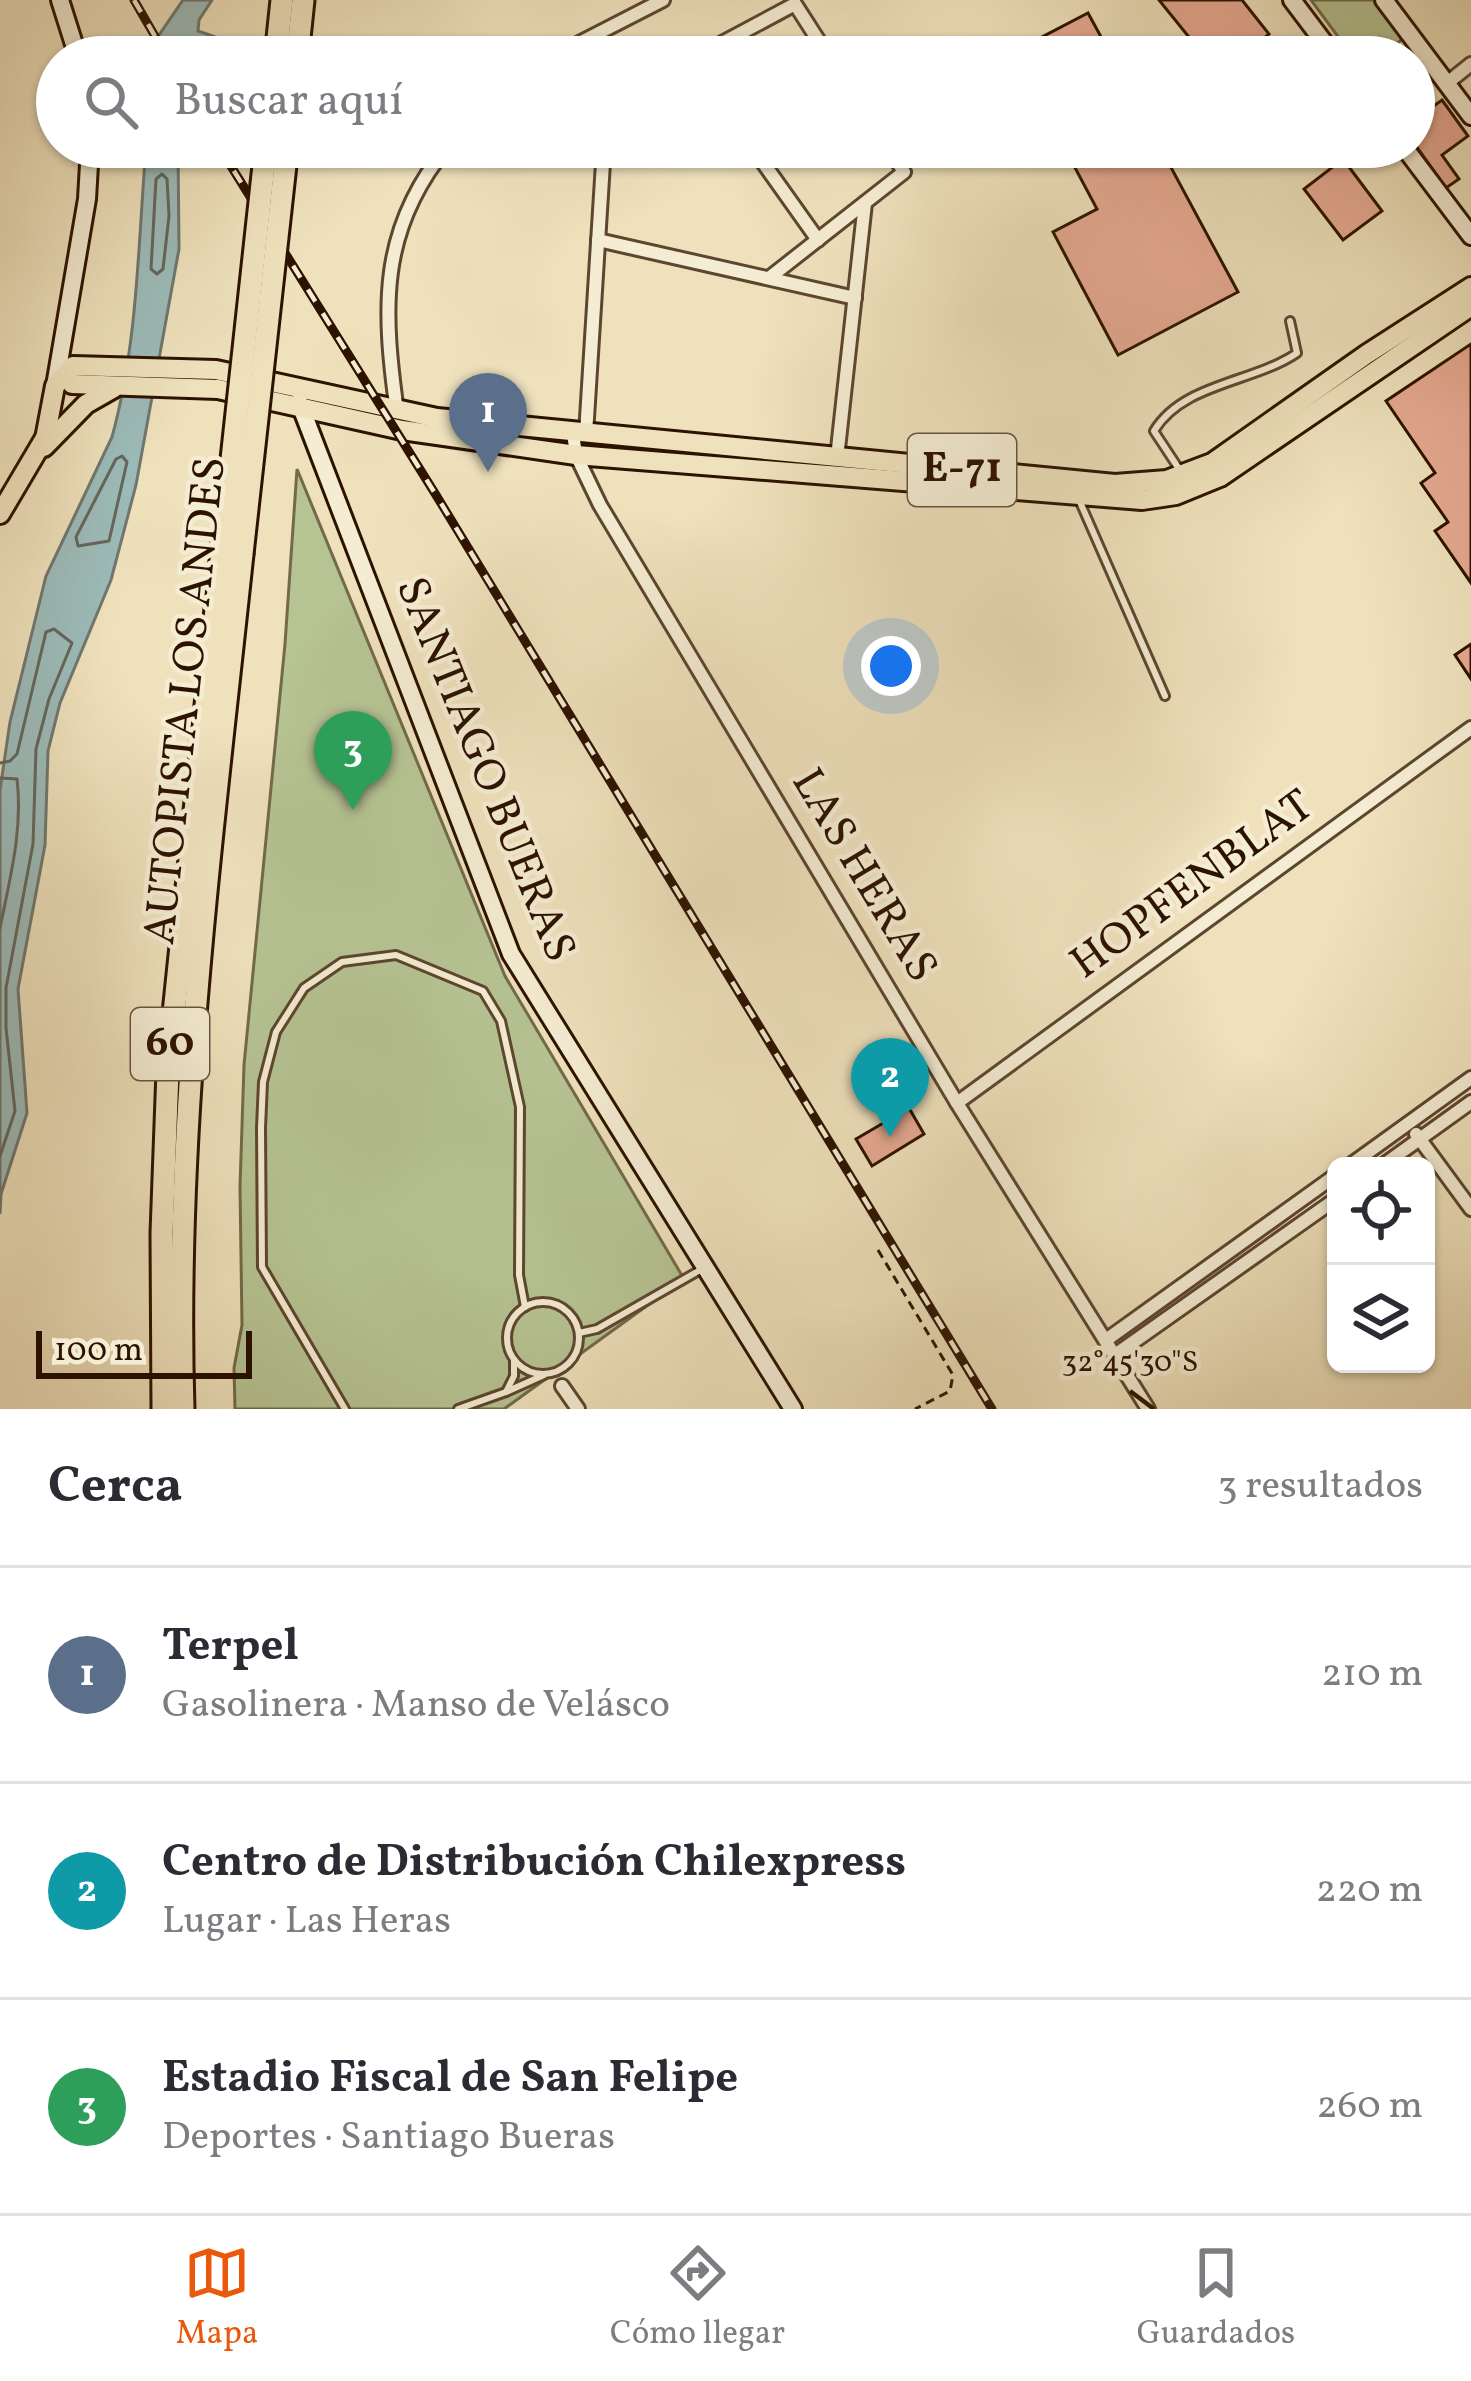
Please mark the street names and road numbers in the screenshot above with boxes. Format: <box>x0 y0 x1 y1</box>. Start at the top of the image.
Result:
road number: E-71 <box>908 434 1016 506</box>
street label: AUTOPISTA LOS ANDES <box>130 454 244 948</box>
street label: SANTIAGO BUERAS <box>378 568 590 972</box>
street label: LAS HERAS <box>774 757 952 995</box>
street label: HOPFENBLAT <box>1059 776 1327 996</box>
road number: 60 <box>131 1008 209 1080</box>

